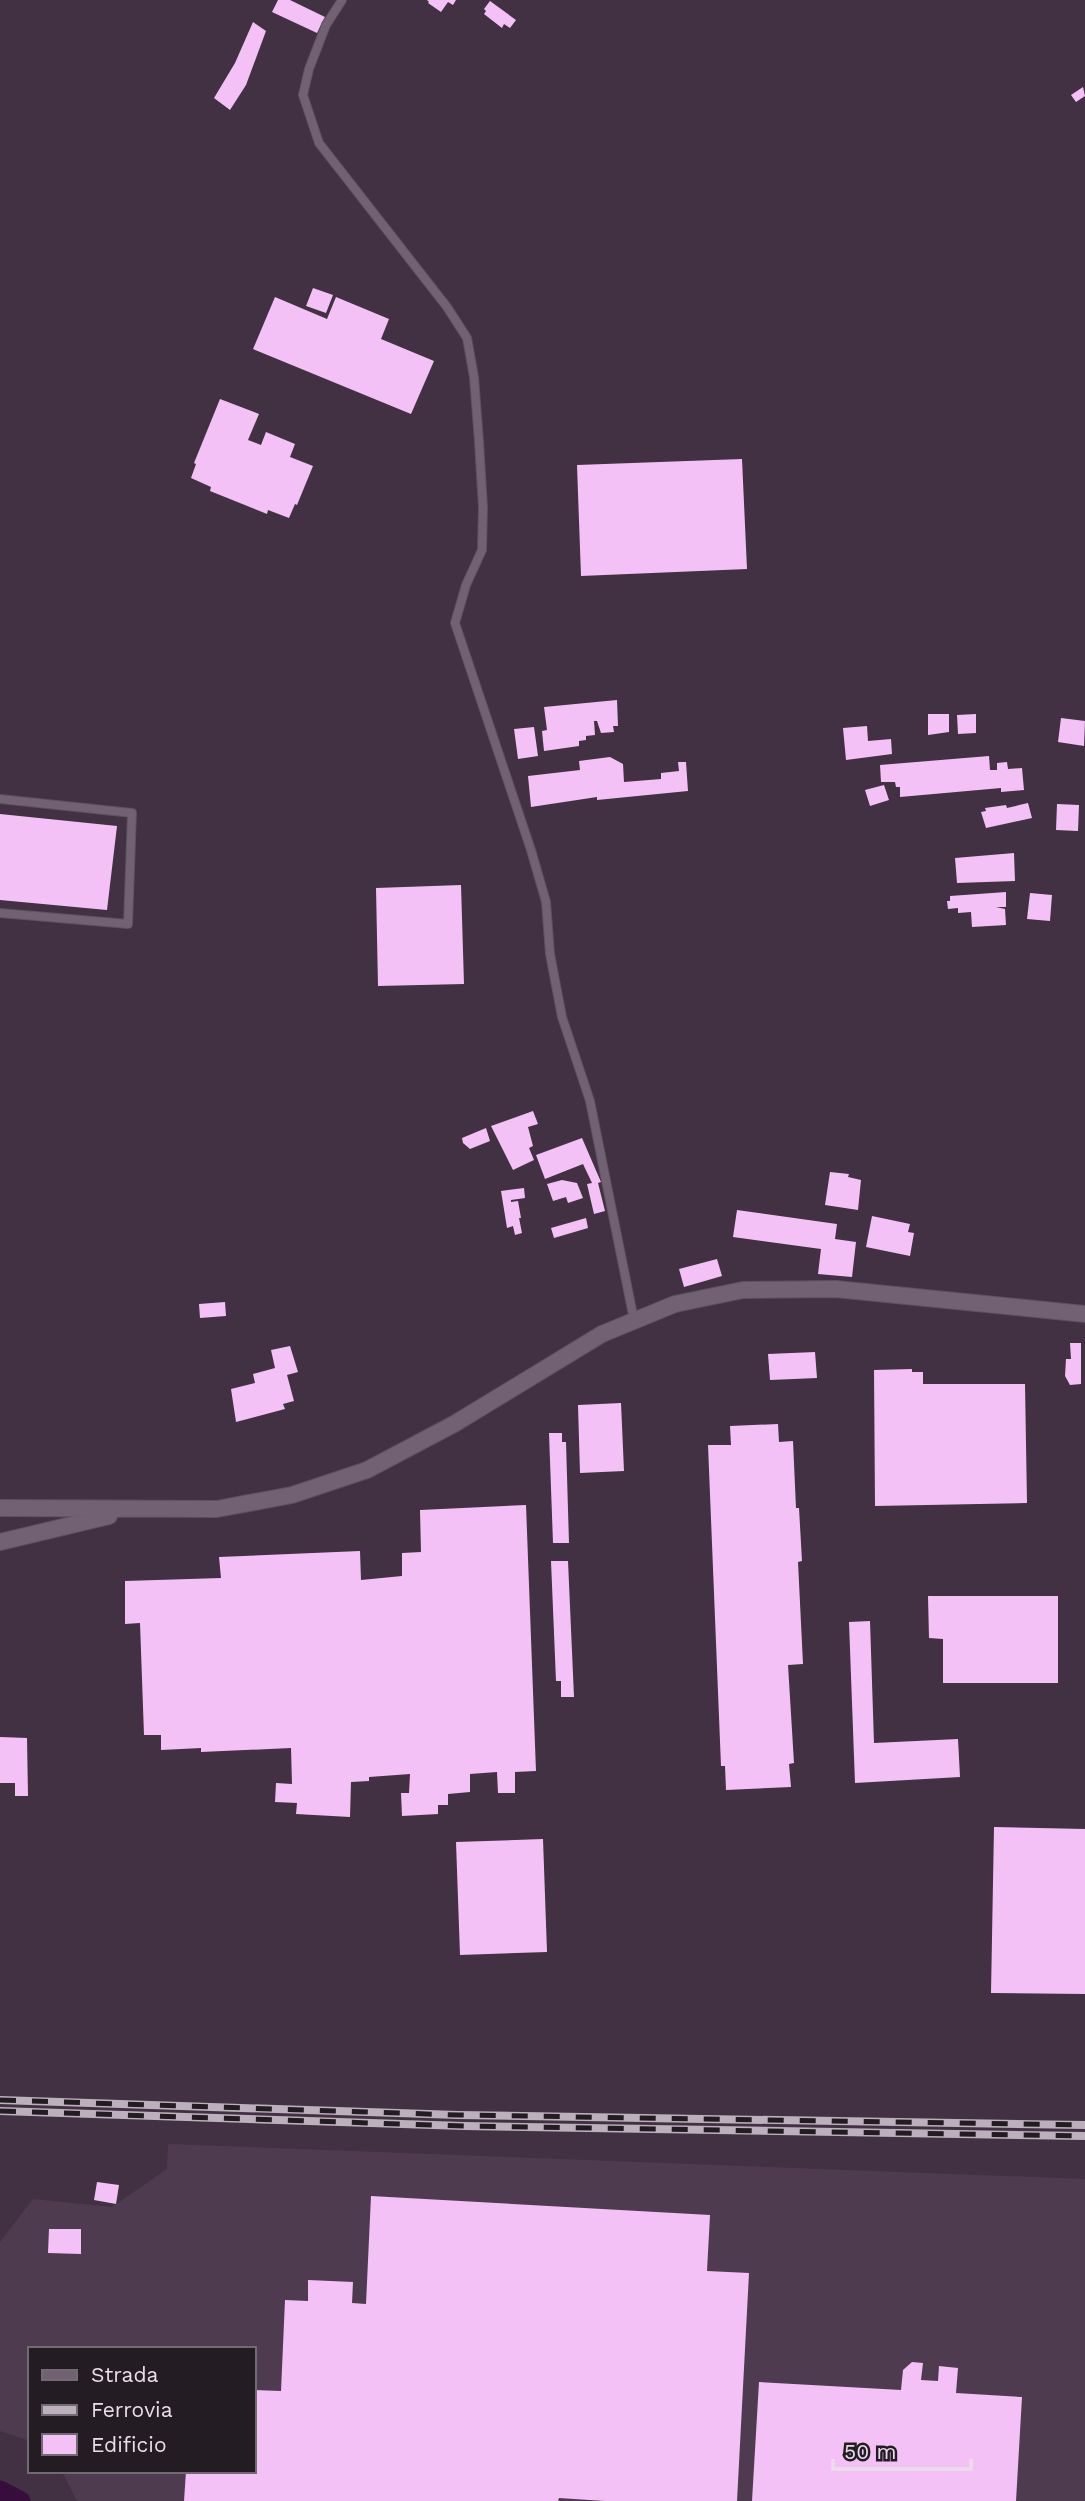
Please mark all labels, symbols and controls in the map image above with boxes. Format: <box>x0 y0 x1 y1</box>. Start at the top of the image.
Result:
legend <box>28 2347 256 2473</box>
text: Strada <box>91 2362 159 2387</box>
text: Ferrovia <box>91 2397 173 2422</box>
scale bar <box>833 2428 971 2472</box>
text: Edificio <box>91 2432 167 2457</box>
text: 50 m <box>844 2439 896 2464</box>

